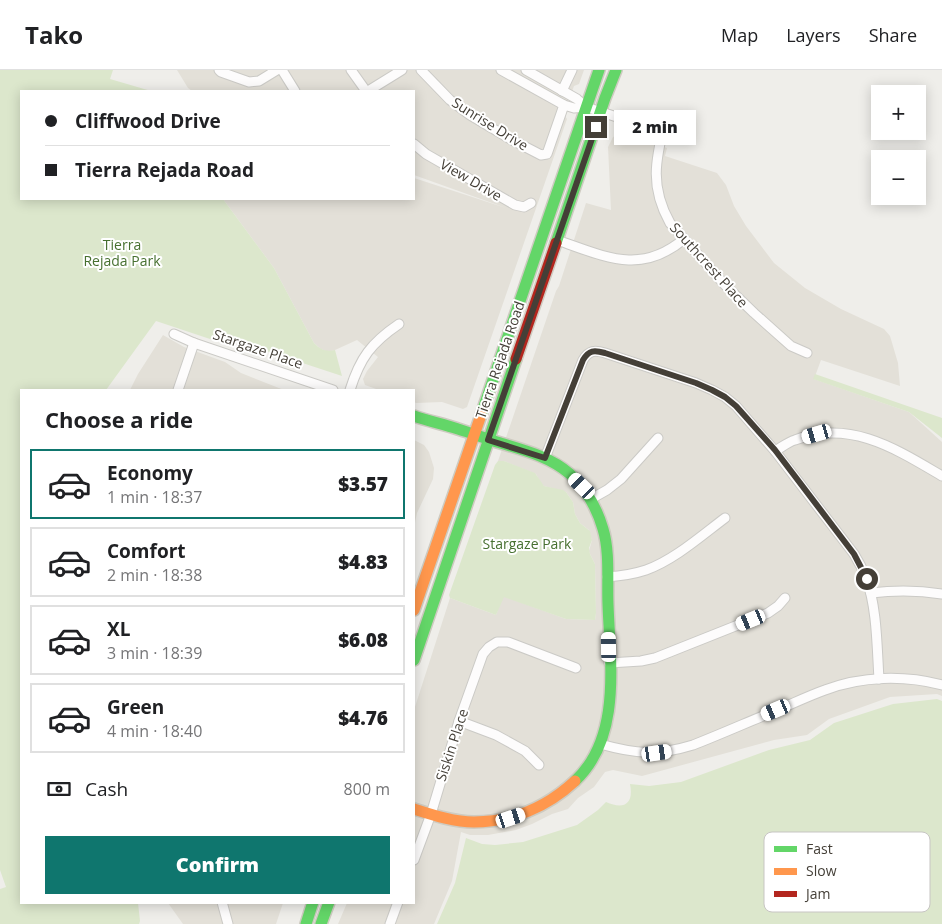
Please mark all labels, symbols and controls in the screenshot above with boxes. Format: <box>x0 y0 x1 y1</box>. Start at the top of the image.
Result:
text: Tako <box>25 18 83 51</box>
text: Map <box>721 23 758 47</box>
text: Layers <box>786 23 841 47</box>
text: Share <box>869 23 917 47</box>
map controls <box>871 85 926 205</box>
button: + <box>871 85 926 140</box>
street label: Sunrise Drive <box>449 93 532 155</box>
text: Cliffwood Drive <box>75 108 221 134</box>
callout: 2 min <box>614 110 696 144</box>
route end <box>585 116 607 138</box>
text: 2 min <box>632 116 678 138</box>
button: − <box>871 150 926 205</box>
street label: View Drive <box>437 154 506 205</box>
text: Tierra Rejada Road <box>75 157 254 183</box>
street label: Southcrest Place <box>666 218 753 311</box>
park label: Tierra Rejada Park <box>83 235 161 270</box>
street label: Tierra Rejada Road <box>470 299 529 421</box>
street label: Stargaze Place <box>211 324 306 373</box>
text: Choose a ride <box>45 404 193 434</box>
car <box>800 423 833 445</box>
text: Economy <box>107 460 193 486</box>
icon: car <box>47 462 92 507</box>
car <box>565 470 598 502</box>
text: $3.57 <box>338 471 388 497</box>
text: 1 min · 18:37 <box>107 486 202 508</box>
park label: Stargaze Park <box>483 534 572 553</box>
text: Comfort <box>107 538 186 564</box>
icon: car <box>47 540 92 585</box>
text: $4.83 <box>338 549 388 575</box>
text: 2 min · 18:38 <box>107 564 202 586</box>
route start <box>856 568 878 590</box>
car <box>734 607 767 633</box>
text: XL <box>107 616 130 642</box>
icon: car <box>47 618 92 663</box>
text: $6.08 <box>338 627 388 653</box>
car <box>601 632 616 662</box>
text: 3 min · 18:39 <box>107 642 202 664</box>
text: Green <box>107 694 164 720</box>
icon: car <box>47 696 92 741</box>
car <box>759 697 792 723</box>
text: $4.76 <box>338 705 388 731</box>
street label: Siskin Place <box>431 706 472 784</box>
text: 4 min · 18:40 <box>107 720 202 742</box>
car <box>641 743 672 763</box>
icon: cash <box>45 775 73 803</box>
text: Cash <box>85 776 128 802</box>
text: 800 m <box>344 778 390 800</box>
car <box>494 806 527 830</box>
legend <box>764 832 930 912</box>
button: Confirm <box>45 836 390 894</box>
text: Fast <box>806 839 833 858</box>
text: Slow <box>806 861 837 880</box>
text: Jam <box>804 884 831 903</box>

